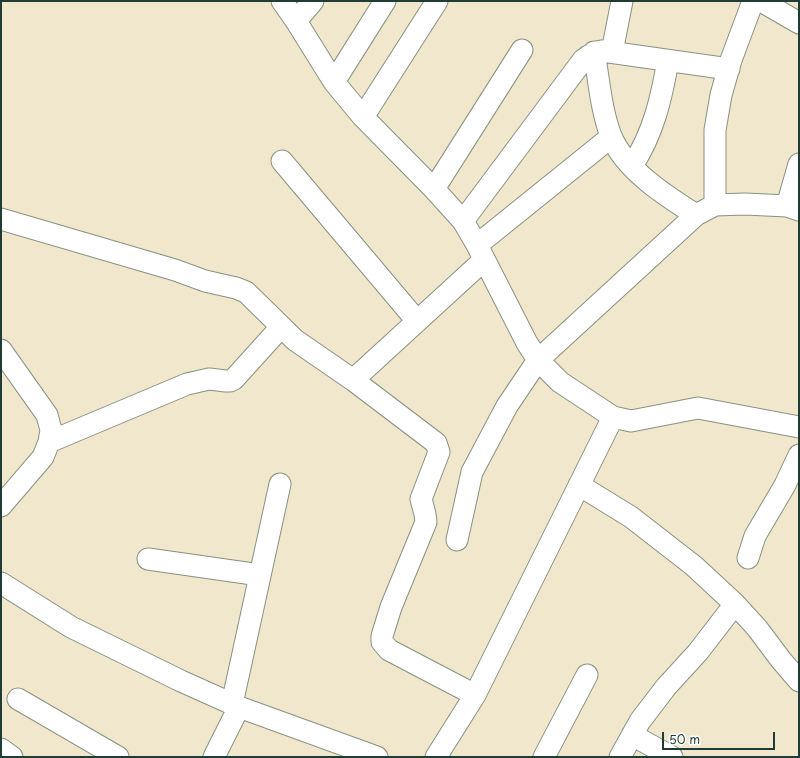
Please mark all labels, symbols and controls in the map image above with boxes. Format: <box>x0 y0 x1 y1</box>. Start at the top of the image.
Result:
scale bar <box>664 724 777 750</box>
text: 50 m <box>669 730 700 748</box>

